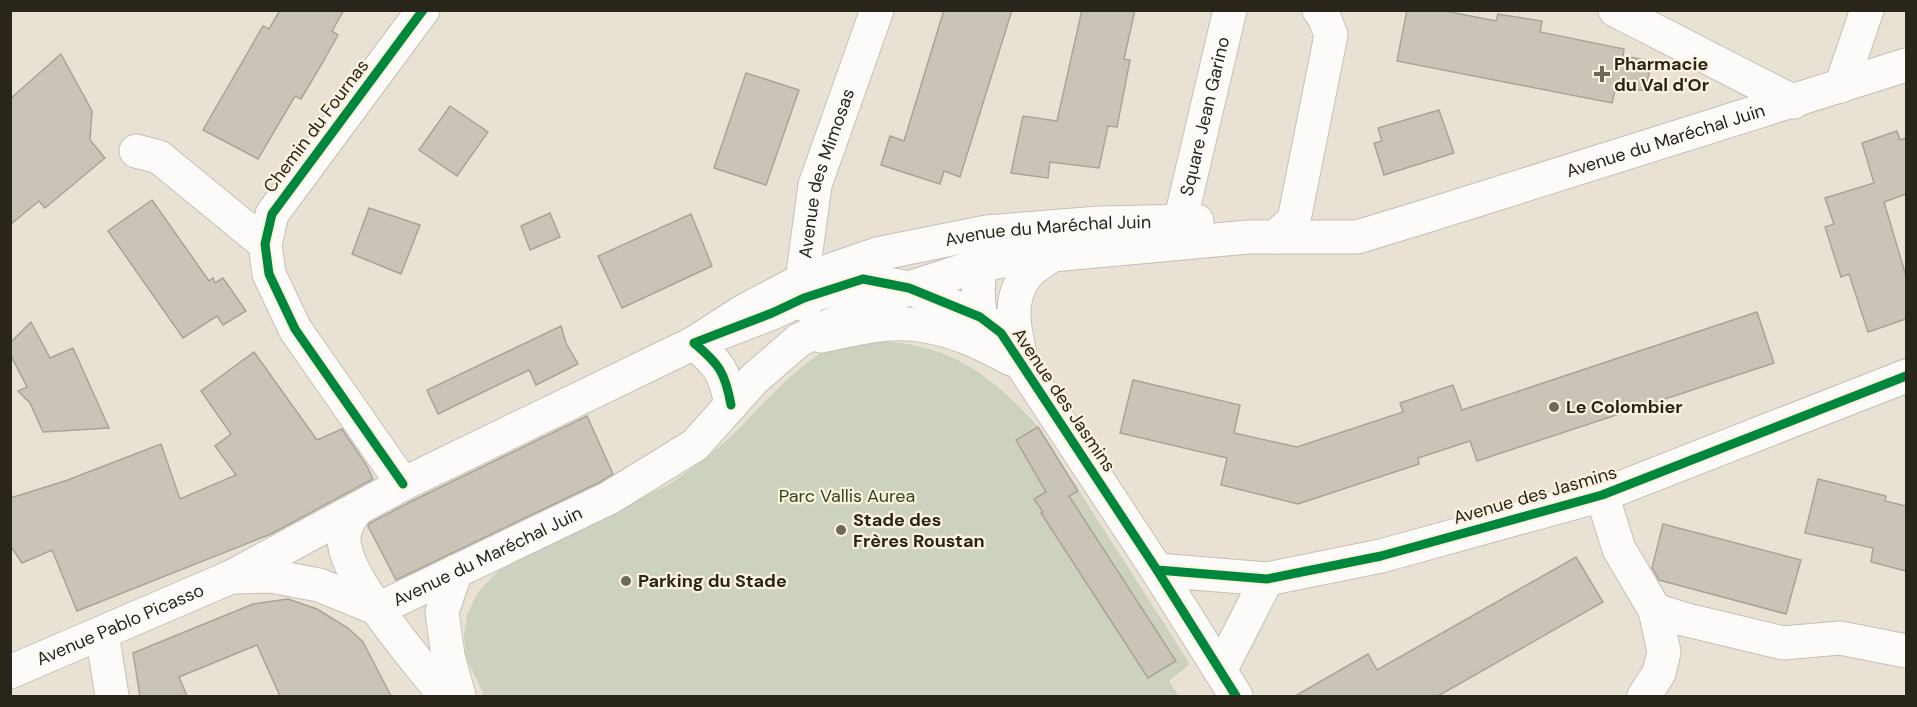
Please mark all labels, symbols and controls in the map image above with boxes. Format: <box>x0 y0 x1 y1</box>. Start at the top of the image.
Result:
street label: Square Jean Garino <box>1175 34 1235 198</box>
place label: Pharmacie du Val d'Or <box>1614 52 1709 97</box>
street label: Chemin du Fournas <box>258 54 374 198</box>
marker: Pharmacie du Val d'Or <box>1595 67 1609 81</box>
street label: Avenue des Mimosas <box>793 85 860 260</box>
street label: Avenue du Maréchal Juin <box>1563 98 1768 183</box>
street label: Avenue du Maréchal Juin <box>943 210 1151 252</box>
street label: Avenue des Jasmins <box>1007 323 1121 477</box>
place label: Le Colombier <box>1566 395 1683 419</box>
marker: Le Colombier <box>1547 400 1561 414</box>
street label: Avenue des Jasmins <box>1451 460 1619 530</box>
park label: Parc Vallis Aurea <box>779 484 915 508</box>
street label: Avenue du Maréchal Juin <box>389 501 586 612</box>
place label: Stade des Frères Roustan <box>853 508 985 553</box>
marker: Stade des Frères Roustan <box>834 523 848 537</box>
place label: Parking du Stade <box>638 569 787 593</box>
marker: Parking du Stade <box>619 574 633 588</box>
street label: Avenue Pablo Picasso <box>33 578 208 671</box>

